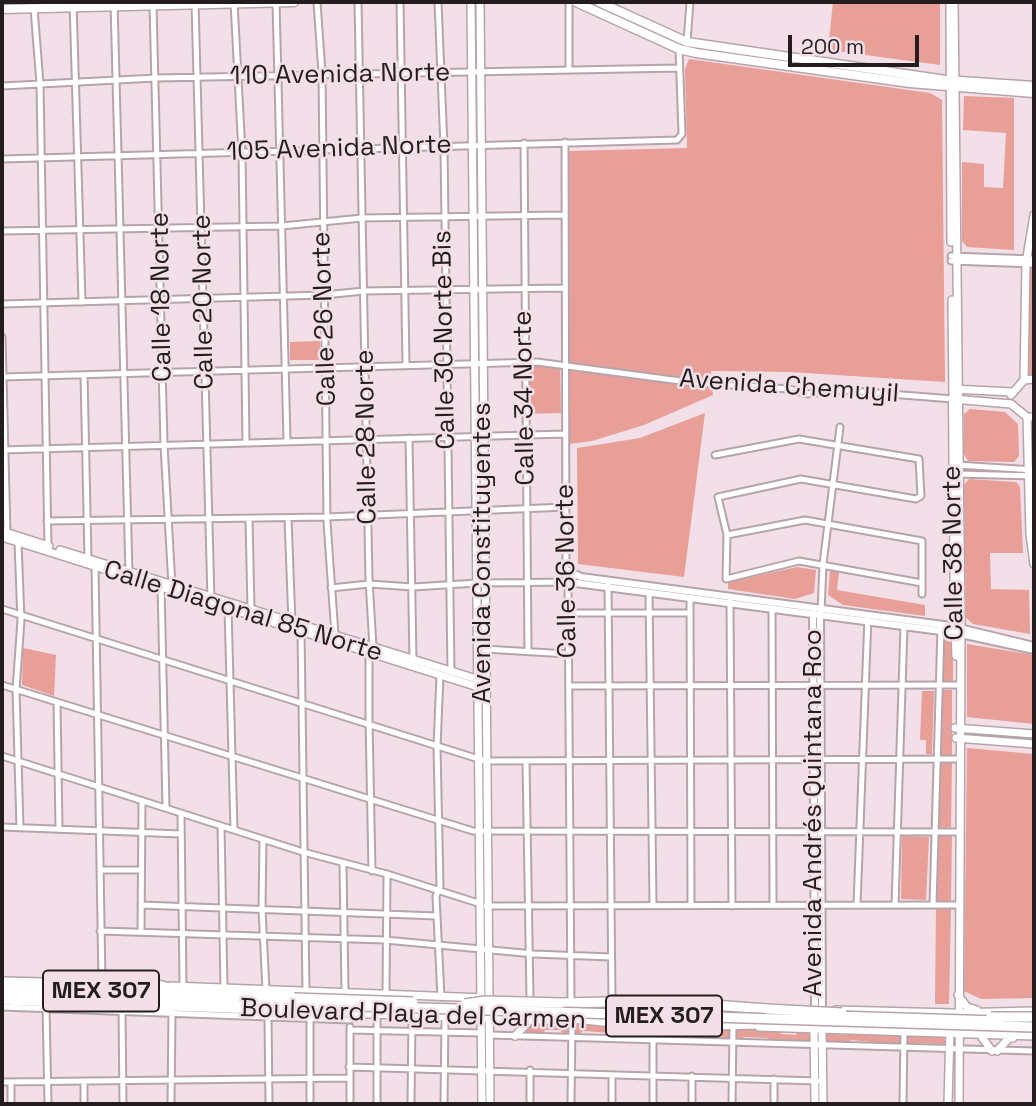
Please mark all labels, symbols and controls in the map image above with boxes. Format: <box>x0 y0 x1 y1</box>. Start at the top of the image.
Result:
scale bar <box>791 21 922 65</box>
text: 200 m <box>801 33 864 60</box>
street label: 110 Avenida Norte <box>229 57 451 93</box>
street label: 105 Avenida Norte <box>226 129 452 169</box>
street label: Calle 18 Norte <box>145 212 179 382</box>
street label: Calle 20 Norte <box>187 214 221 390</box>
street label: Calle 30 Norte Bis <box>427 230 463 450</box>
street label: Calle 26 Norte <box>306 231 344 407</box>
street label: Calle 34 Norte <box>508 310 542 486</box>
street label: Calle 28 Norte <box>350 349 384 525</box>
street label: Avenida Chemuyil <box>678 364 900 410</box>
street label: Avenida Constituyentes <box>467 402 499 704</box>
street label: Calle 38 Norte <box>937 465 971 641</box>
street label: Calle 36 Norte <box>550 483 584 659</box>
street label: Calle Diagonal 85 Norte <box>100 555 386 669</box>
street label: Avenida Andrés Quintana Roo <box>798 629 830 997</box>
road number: MEX 307 <box>43 971 159 1012</box>
street label: Boulevard Playa del Carmen <box>239 993 587 1037</box>
road number: MEX 307 <box>606 996 722 1036</box>

